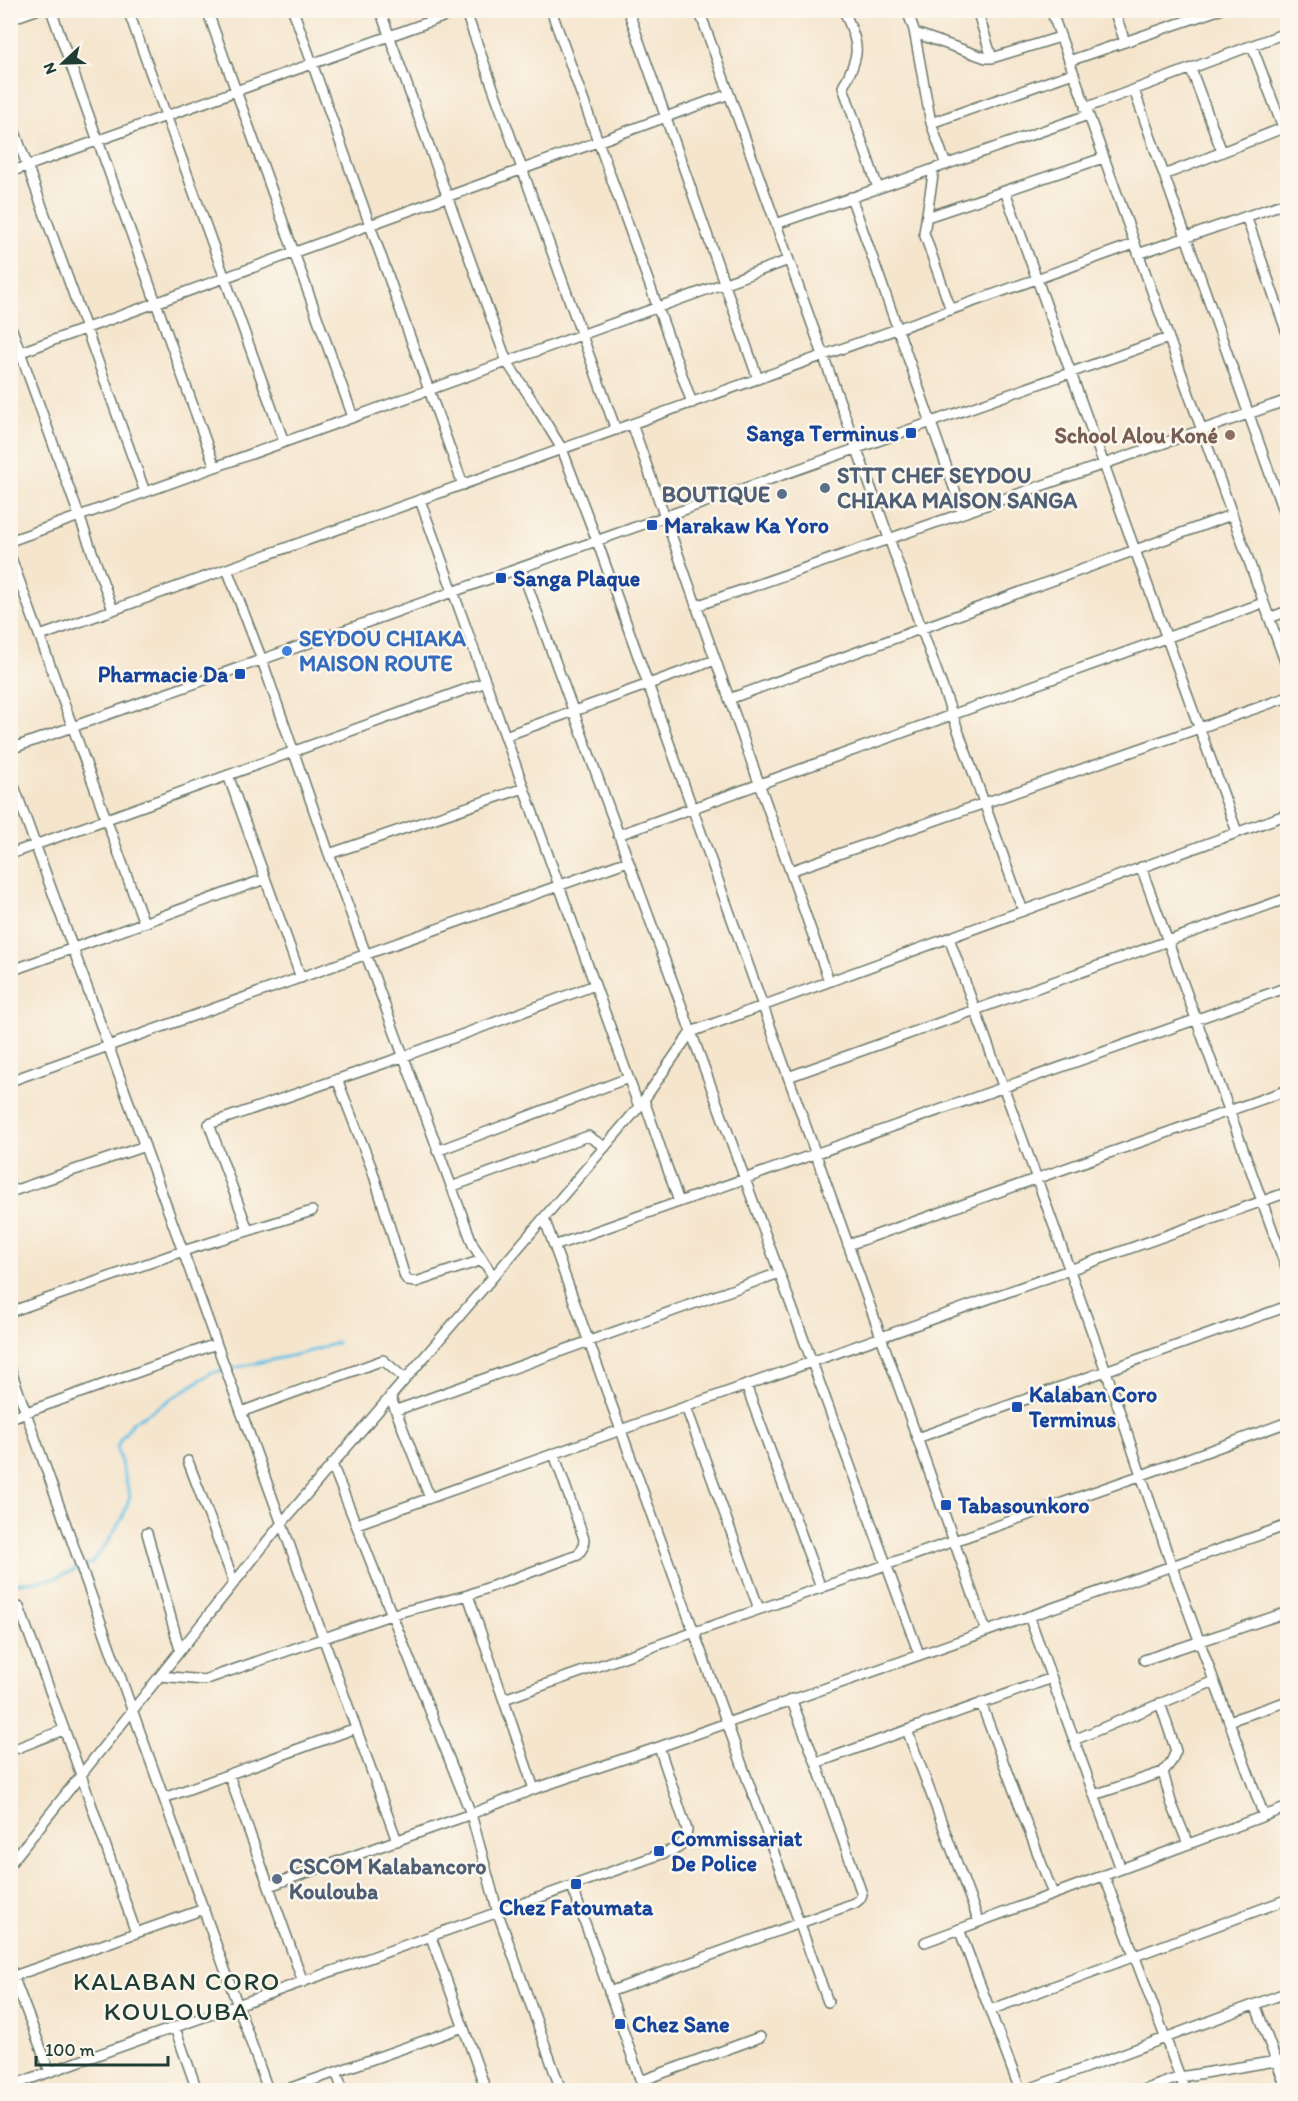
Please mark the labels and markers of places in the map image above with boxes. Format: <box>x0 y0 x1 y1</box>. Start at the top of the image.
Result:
place label: Sanga Terminus <box>746 420 899 447</box>
place label: School Alou Koné <box>1054 422 1218 449</box>
marker: Sanga Terminus <box>904 426 918 440</box>
marker: School Alou Koné <box>1223 428 1237 442</box>
place label: STTT CHEF SEYDOU CHIAKA MAISON SANGA <box>837 462 1078 514</box>
place label: BOUTIQUE <box>662 481 771 508</box>
marker: STTT CHEF SEYDOU CHIAKA MAISON SANGA <box>818 481 832 495</box>
marker: BOUTIQUE <box>775 487 789 501</box>
place label: Marakaw Ka Yoro <box>664 512 829 539</box>
marker: Marakaw Ka Yoro <box>645 518 659 532</box>
place label: Sanga Plaque <box>513 565 640 592</box>
marker: Sanga Plaque <box>494 571 508 585</box>
place label: SEYDOU CHIAKA MAISON ROUTE <box>299 625 467 677</box>
marker: SEYDOU CHIAKA MAISON ROUTE <box>280 644 294 658</box>
place label: Pharmacie Da <box>98 661 228 688</box>
marker: Pharmacie Da <box>233 667 247 681</box>
place label: Kalaban Coro Terminus <box>1028 1381 1157 1433</box>
marker: Kalaban Coro Terminus <box>1010 1400 1024 1414</box>
place label: Tabasounkoro <box>957 1492 1090 1519</box>
marker: Tabasounkoro <box>939 1498 953 1512</box>
place label: Commissariat De Police <box>671 1825 803 1877</box>
marker: Commissariat De Police <box>652 1844 666 1858</box>
place label: CSCOM Kalabancoro Koulouba <box>289 1853 487 1905</box>
marker: CSCOM Kalabancoro Koulouba <box>270 1872 284 1886</box>
marker: Chez Fatoumata <box>569 1877 583 1891</box>
place label: Chez Fatoumata <box>499 1894 654 1921</box>
place label: Chez Sane <box>632 2011 730 2038</box>
marker: Chez Sane <box>613 2017 627 2031</box>

